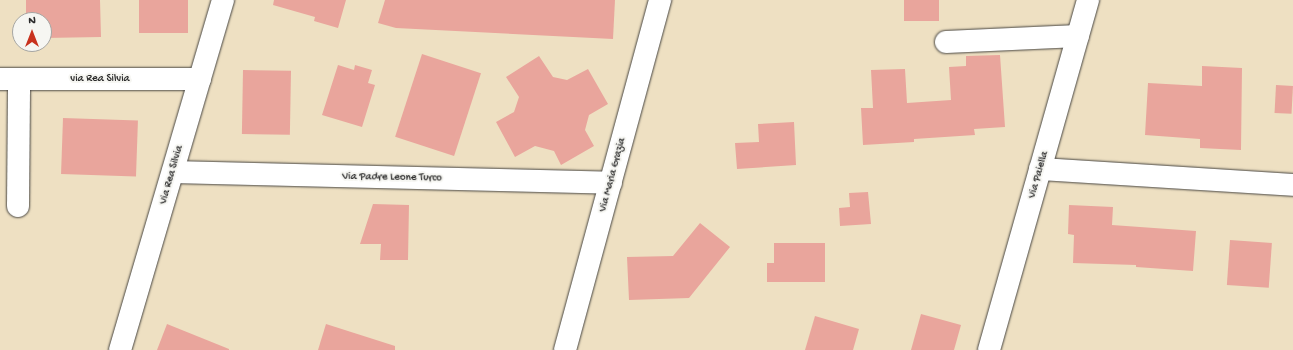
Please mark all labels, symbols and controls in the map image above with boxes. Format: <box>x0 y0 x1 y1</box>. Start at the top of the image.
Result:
north arrow <box>12 12 52 52</box>
text: N <box>28 15 36 27</box>
street label: via Rea Silvia <box>70 72 130 86</box>
street label: Via Maria Grazia <box>597 136 629 214</box>
street label: Via Rea Silvia <box>157 144 187 206</box>
street label: Via Paiella <box>1026 150 1052 200</box>
street label: Via Padre Leone Turco <box>342 171 442 185</box>

